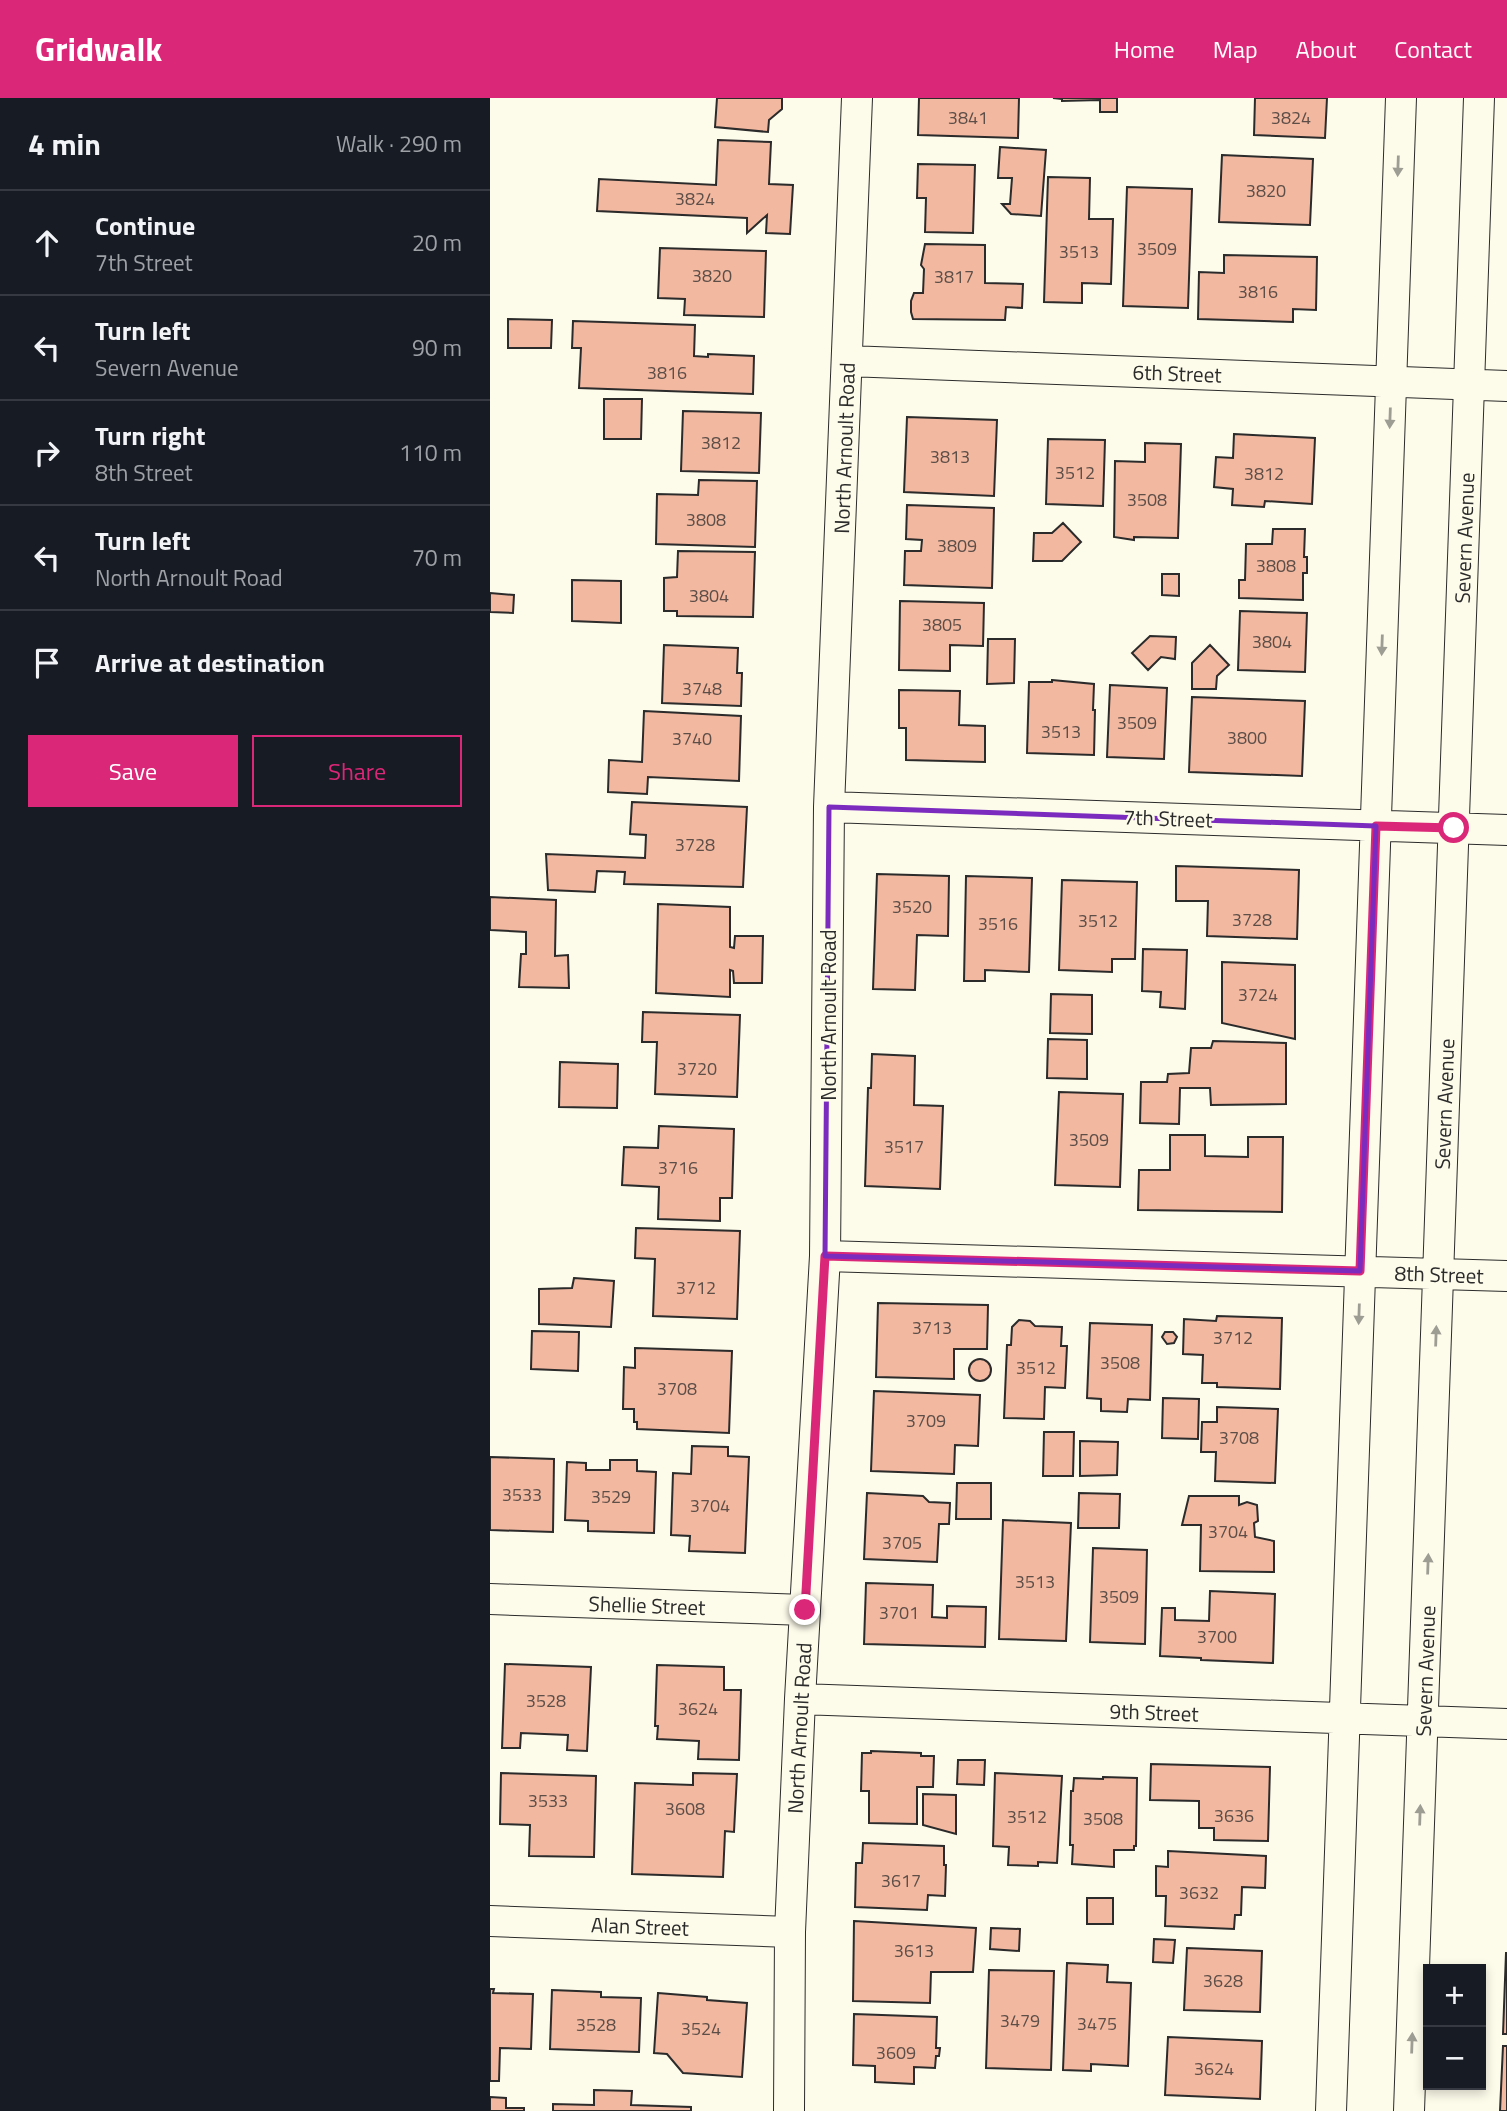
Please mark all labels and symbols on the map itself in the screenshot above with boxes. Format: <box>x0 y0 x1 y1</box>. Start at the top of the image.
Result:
house number: 3841 <box>948 104 988 131</box>
house number: 3824 <box>1271 104 1311 131</box>
one-way arrow <box>1393 155 1404 177</box>
house number: 3820 <box>1246 177 1286 204</box>
house number: 3824 <box>675 185 715 212</box>
house number: 3509 <box>1137 235 1177 262</box>
house number: 3513 <box>1059 238 1099 265</box>
house number: 3820 <box>692 262 732 289</box>
house number: 3817 <box>934 263 974 290</box>
house number: 3816 <box>1238 278 1278 305</box>
street label: 6th Street <box>1132 355 1223 391</box>
house number: 3816 <box>647 359 687 386</box>
street label: North Arnoult Road <box>825 362 863 534</box>
one-way arrow <box>1384 407 1395 429</box>
house number: 3812 <box>701 429 741 456</box>
house number: 3813 <box>930 443 970 470</box>
house number: 3512 <box>1055 459 1095 486</box>
house number: 3812 <box>1244 460 1284 487</box>
street label: Severn Avenue <box>1446 472 1482 604</box>
house number: 3508 <box>1127 486 1167 513</box>
house number: 3808 <box>686 506 726 533</box>
house number: 3809 <box>937 532 977 559</box>
house number: 3808 <box>1256 552 1296 579</box>
house number: 3804 <box>689 582 729 609</box>
house number: 3805 <box>922 611 962 638</box>
house number: 3804 <box>1252 628 1292 655</box>
one-way arrow <box>1376 635 1387 657</box>
house number: 3748 <box>682 675 722 702</box>
house number: 3509 <box>1117 709 1157 736</box>
house number: 3513 <box>1041 718 1081 745</box>
house number: 3800 <box>1227 724 1267 751</box>
house number: 3740 <box>672 725 712 752</box>
street label: 7th Street <box>1123 800 1214 836</box>
route start <box>1438 812 1469 843</box>
house number: 3728 <box>675 831 715 858</box>
house number: 3520 <box>892 893 932 920</box>
house number: 3728 <box>1232 906 1272 933</box>
house number: 3512 <box>1078 907 1118 934</box>
house number: 3516 <box>978 910 1018 937</box>
street label: North Arnoult Road <box>812 929 844 1101</box>
house number: 3724 <box>1238 981 1278 1008</box>
street label: Severn Avenue <box>1426 1038 1462 1170</box>
house number: 3720 <box>677 1055 717 1082</box>
house number: 3509 <box>1069 1126 1109 1153</box>
house number: 3517 <box>884 1133 924 1160</box>
house number: 3716 <box>658 1154 698 1181</box>
street label: 8th Street <box>1394 1256 1485 1292</box>
house number: 3712 <box>676 1274 716 1301</box>
one-way arrow <box>1353 1303 1364 1325</box>
house number: 3713 <box>912 1314 952 1341</box>
house number: 3712 <box>1213 1324 1253 1351</box>
one-way arrow <box>1431 1325 1442 1347</box>
house number: 3508 <box>1100 1349 1140 1376</box>
house number: 3512 <box>1016 1354 1056 1381</box>
house number: 3708 <box>657 1375 697 1402</box>
house number: 3709 <box>906 1407 946 1434</box>
house number: 3708 <box>1219 1424 1259 1451</box>
house number: 3533 <box>502 1481 542 1508</box>
house number: 3529 <box>591 1483 631 1510</box>
house number: 3704 <box>690 1492 730 1519</box>
house number: 3704 <box>1208 1518 1248 1545</box>
house number: 3705 <box>882 1529 922 1556</box>
one-way arrow <box>1423 1552 1434 1574</box>
house number: 3513 <box>1015 1568 1055 1595</box>
house number: 3509 <box>1099 1583 1139 1610</box>
street label: Shellie Street <box>588 1587 707 1623</box>
route end <box>789 1594 820 1625</box>
house number: 3701 <box>879 1599 919 1626</box>
street label: Severn Avenue <box>1407 1605 1443 1737</box>
house number: 3700 <box>1197 1623 1237 1650</box>
street label: North Arnoult Road <box>779 1642 819 1814</box>
house number: 3528 <box>526 1687 566 1714</box>
street label: 9th Street <box>1109 1694 1200 1730</box>
house number: 3624 <box>678 1695 718 1722</box>
house number: 3533 <box>528 1787 568 1814</box>
house number: 3608 <box>665 1795 705 1822</box>
house number: 3636 <box>1214 1802 1254 1829</box>
house number: 3512 <box>1007 1803 1047 1830</box>
one-way arrow <box>1414 1804 1425 1826</box>
house number: 3508 <box>1083 1805 1123 1832</box>
house number: 3617 <box>881 1867 921 1894</box>
house number: 3632 <box>1179 1879 1219 1906</box>
street label: Alan Street <box>591 1908 690 1944</box>
house number: 3613 <box>894 1937 934 1964</box>
house number: 3628 <box>1203 1967 1243 1994</box>
house number: 3479 <box>1000 2007 1040 2034</box>
house number: 3475 <box>1077 2010 1117 2037</box>
house number: 3528 <box>576 2011 616 2038</box>
house number: 3524 <box>681 2015 721 2042</box>
one-way arrow <box>1406 2032 1417 2054</box>
house number: 3609 <box>876 2039 916 2066</box>
house number: 3624 <box>1194 2055 1234 2082</box>

